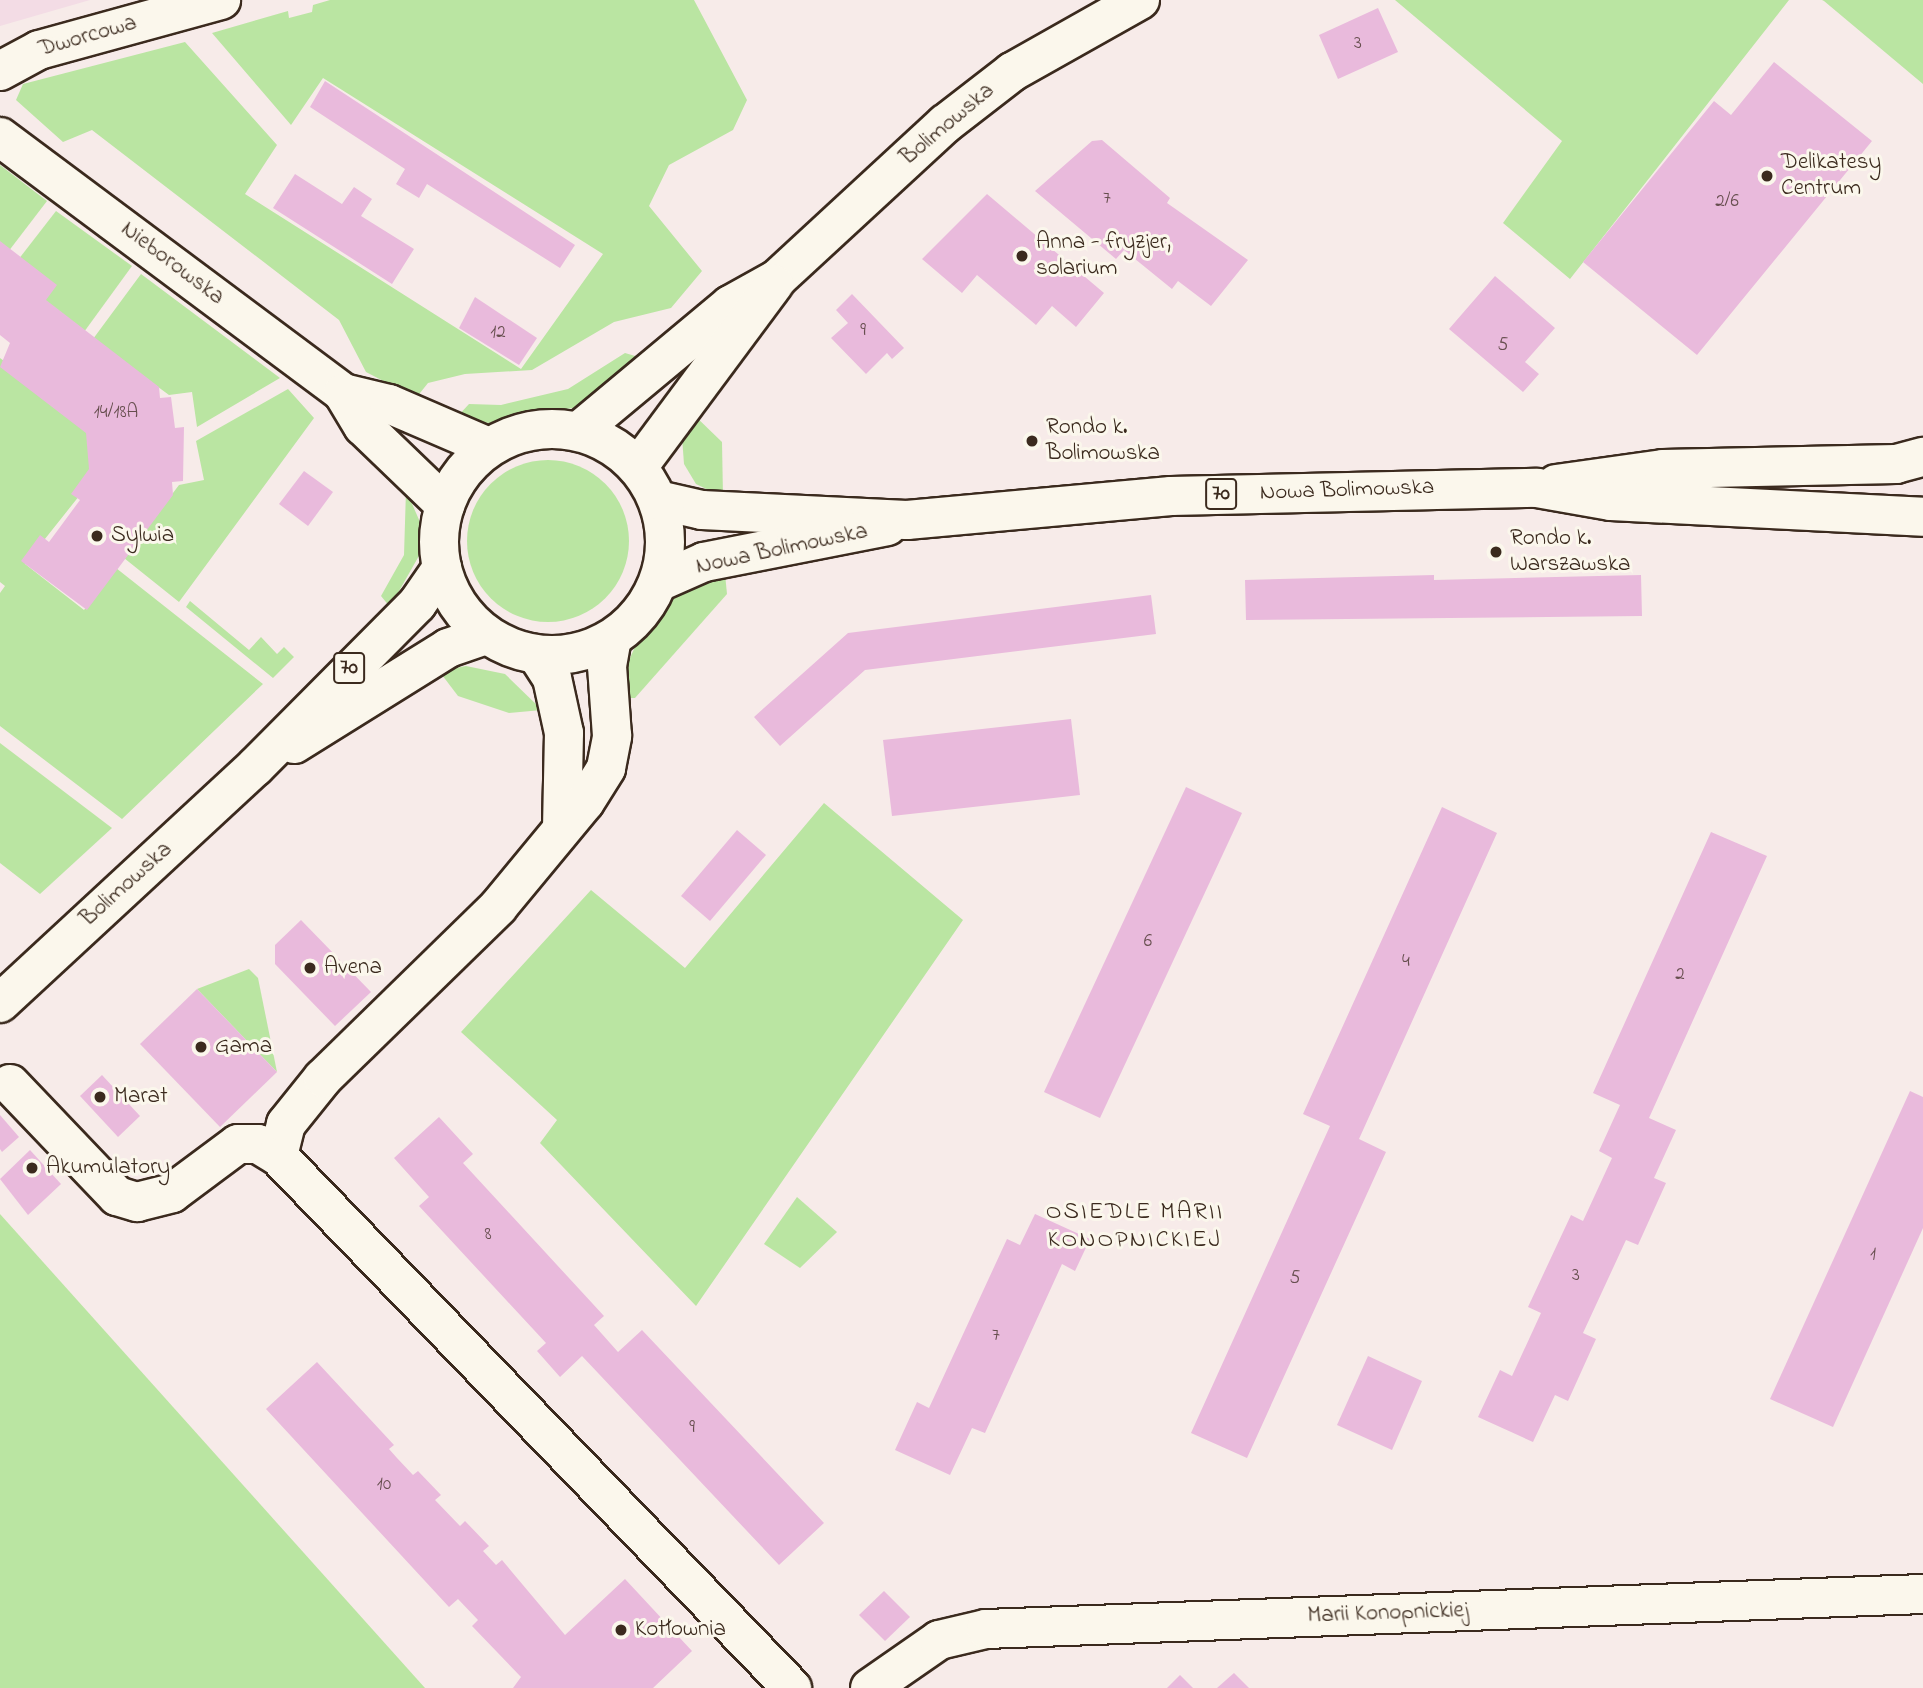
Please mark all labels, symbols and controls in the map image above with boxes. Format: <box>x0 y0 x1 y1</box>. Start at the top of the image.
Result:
street label: Dworcowa <box>36 10 140 64</box>
house number: 3 <box>1354 33 1362 55</box>
street label: Bolimowska <box>896 78 1000 172</box>
place label: Delikatesy Centrum <box>1781 149 1881 203</box>
marker: Delikatesy Centrum <box>1759 168 1775 184</box>
house number: 7 <box>1103 188 1111 210</box>
house number: 2/6 <box>1715 191 1739 213</box>
street label: Nieborowska <box>115 216 229 312</box>
place label: Anna - fryzjer, solarium <box>1036 229 1171 283</box>
marker: Anna - fryzjer, solarium <box>1014 248 1030 264</box>
house number: 9 <box>860 320 866 342</box>
house number: 12 <box>490 322 506 344</box>
house number: 5 <box>1498 335 1508 357</box>
house number: 14/18A <box>94 402 138 424</box>
place label: Rondo k. Bolimowska <box>1046 414 1160 468</box>
marker: Rondo k. Bolimowska <box>1024 433 1040 449</box>
street label: Nowa Bolimowska <box>1259 474 1435 508</box>
road number: 70 <box>1204 476 1238 512</box>
street label: Nowa Bolimowska <box>694 518 870 582</box>
place label: Sylwia <box>111 522 174 550</box>
place label: Rondo k. Warszawska <box>1510 525 1630 579</box>
marker: Sylwia <box>89 528 105 544</box>
marker: Rondo k. Warszawska <box>1488 544 1504 560</box>
road number: 70 <box>332 650 366 686</box>
street label: Bolimowska <box>75 837 179 933</box>
house number: 6 <box>1144 931 1152 953</box>
house number: 4 <box>1402 951 1410 973</box>
place label: Avena <box>324 954 382 982</box>
marker: Avena <box>302 960 318 976</box>
house number: 2 <box>1675 964 1685 986</box>
place label: Gama <box>215 1033 272 1061</box>
marker: Gama <box>193 1039 209 1055</box>
place label: Marat <box>114 1083 168 1111</box>
marker: Marat <box>92 1089 108 1105</box>
place label: Akumulatory <box>46 1154 170 1182</box>
marker: Akumulatory <box>24 1160 40 1176</box>
district label: OSIEDLE MARII KONOPNICKIEJ <box>1047 1199 1223 1255</box>
house number: 8 <box>484 1224 492 1246</box>
house number: 1 <box>1870 1244 1876 1266</box>
house number: 3 <box>1572 1265 1580 1287</box>
house number: 5 <box>1290 1268 1300 1290</box>
house number: 7 <box>992 1325 1000 1347</box>
house number: 9 <box>689 1417 695 1439</box>
house number: 10 <box>377 1474 391 1496</box>
street label: Marii Konopnickiej <box>1307 1597 1469 1631</box>
place label: Kotłownia <box>635 1616 726 1644</box>
marker: Kotłownia <box>613 1622 629 1638</box>

